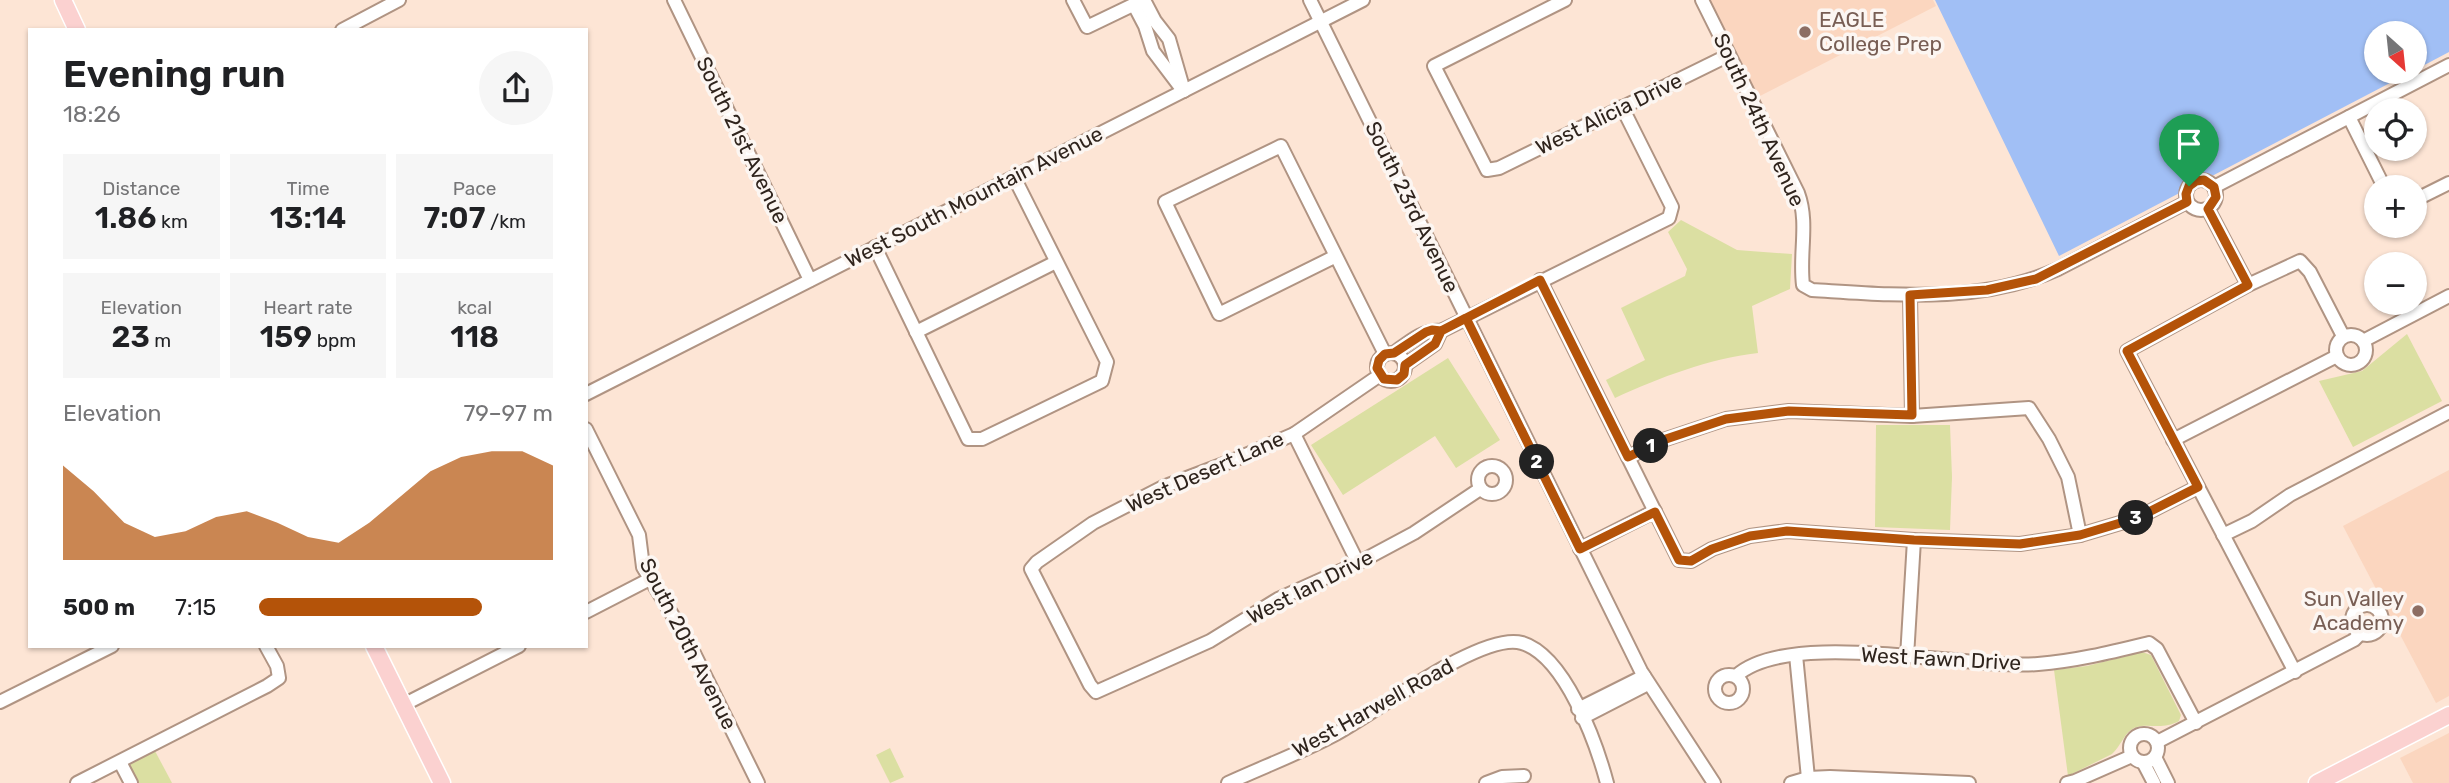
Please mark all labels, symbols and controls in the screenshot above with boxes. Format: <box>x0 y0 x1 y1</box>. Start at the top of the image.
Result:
place label: EAGLE College Prep <box>1819 7 1942 56</box>
north arrow <box>2364 21 2427 84</box>
map controls <box>2364 21 2427 315</box>
marker: EAGLE College Prep <box>1797 24 1813 40</box>
street label: South 24th Avenue <box>1708 29 1811 210</box>
text: Evening run <box>63 51 286 97</box>
button: share <box>479 51 553 125</box>
street label: South 21st Avenue <box>691 52 794 227</box>
street label: West Alicia Drive <box>1531 67 1686 160</box>
button: locate <box>2364 98 2427 161</box>
text: 18:26 <box>63 100 121 128</box>
pin <box>2159 114 2219 186</box>
street label: South 23rd Avenue <box>1360 117 1465 296</box>
street label: West South Mountain Avenue <box>841 121 1107 273</box>
icon: arrive <box>2170 125 2208 163</box>
button: + <box>2364 175 2427 238</box>
text: Distance <box>102 177 180 200</box>
text: Time <box>286 177 330 200</box>
text: Pace <box>453 177 496 200</box>
text: 1.86 <box>95 200 156 236</box>
text: 13:14 <box>270 200 346 236</box>
text: 7:07 <box>423 200 485 236</box>
text: km <box>156 210 188 233</box>
text: /km <box>485 210 526 233</box>
button: − <box>2364 252 2427 315</box>
text: Elevation <box>101 296 182 319</box>
text: Heart rate <box>263 296 353 319</box>
text: kcal <box>457 296 492 319</box>
text: 23 <box>111 319 150 355</box>
text: 159 <box>260 319 312 355</box>
text: 118 <box>450 319 499 355</box>
text: m <box>150 329 171 352</box>
text: bpm <box>312 329 356 352</box>
text: Elevation <box>63 399 162 427</box>
text: 79–97 m <box>463 399 553 427</box>
street label: West Desert Lane <box>1122 426 1288 518</box>
pin: 1 <box>1634 428 1668 464</box>
text: 1 <box>1646 434 1655 457</box>
pin: 2 <box>1520 444 1554 480</box>
text: 2 <box>1530 450 1543 473</box>
pin: 3 <box>2118 500 2154 536</box>
text: 3 <box>2129 506 2142 529</box>
street label: West Ian Drive <box>1243 544 1377 629</box>
street label: South 20th Avenue <box>634 554 742 734</box>
place label: Sun Valley Academy <box>2304 586 2404 635</box>
text: 500 m <box>63 593 135 621</box>
text: 7:15 <box>175 593 216 621</box>
marker: Sun Valley Academy <box>2410 603 2426 619</box>
street label: West Fawn Drive <box>1860 642 2022 675</box>
street label: West Harwell Road <box>1288 653 1458 762</box>

